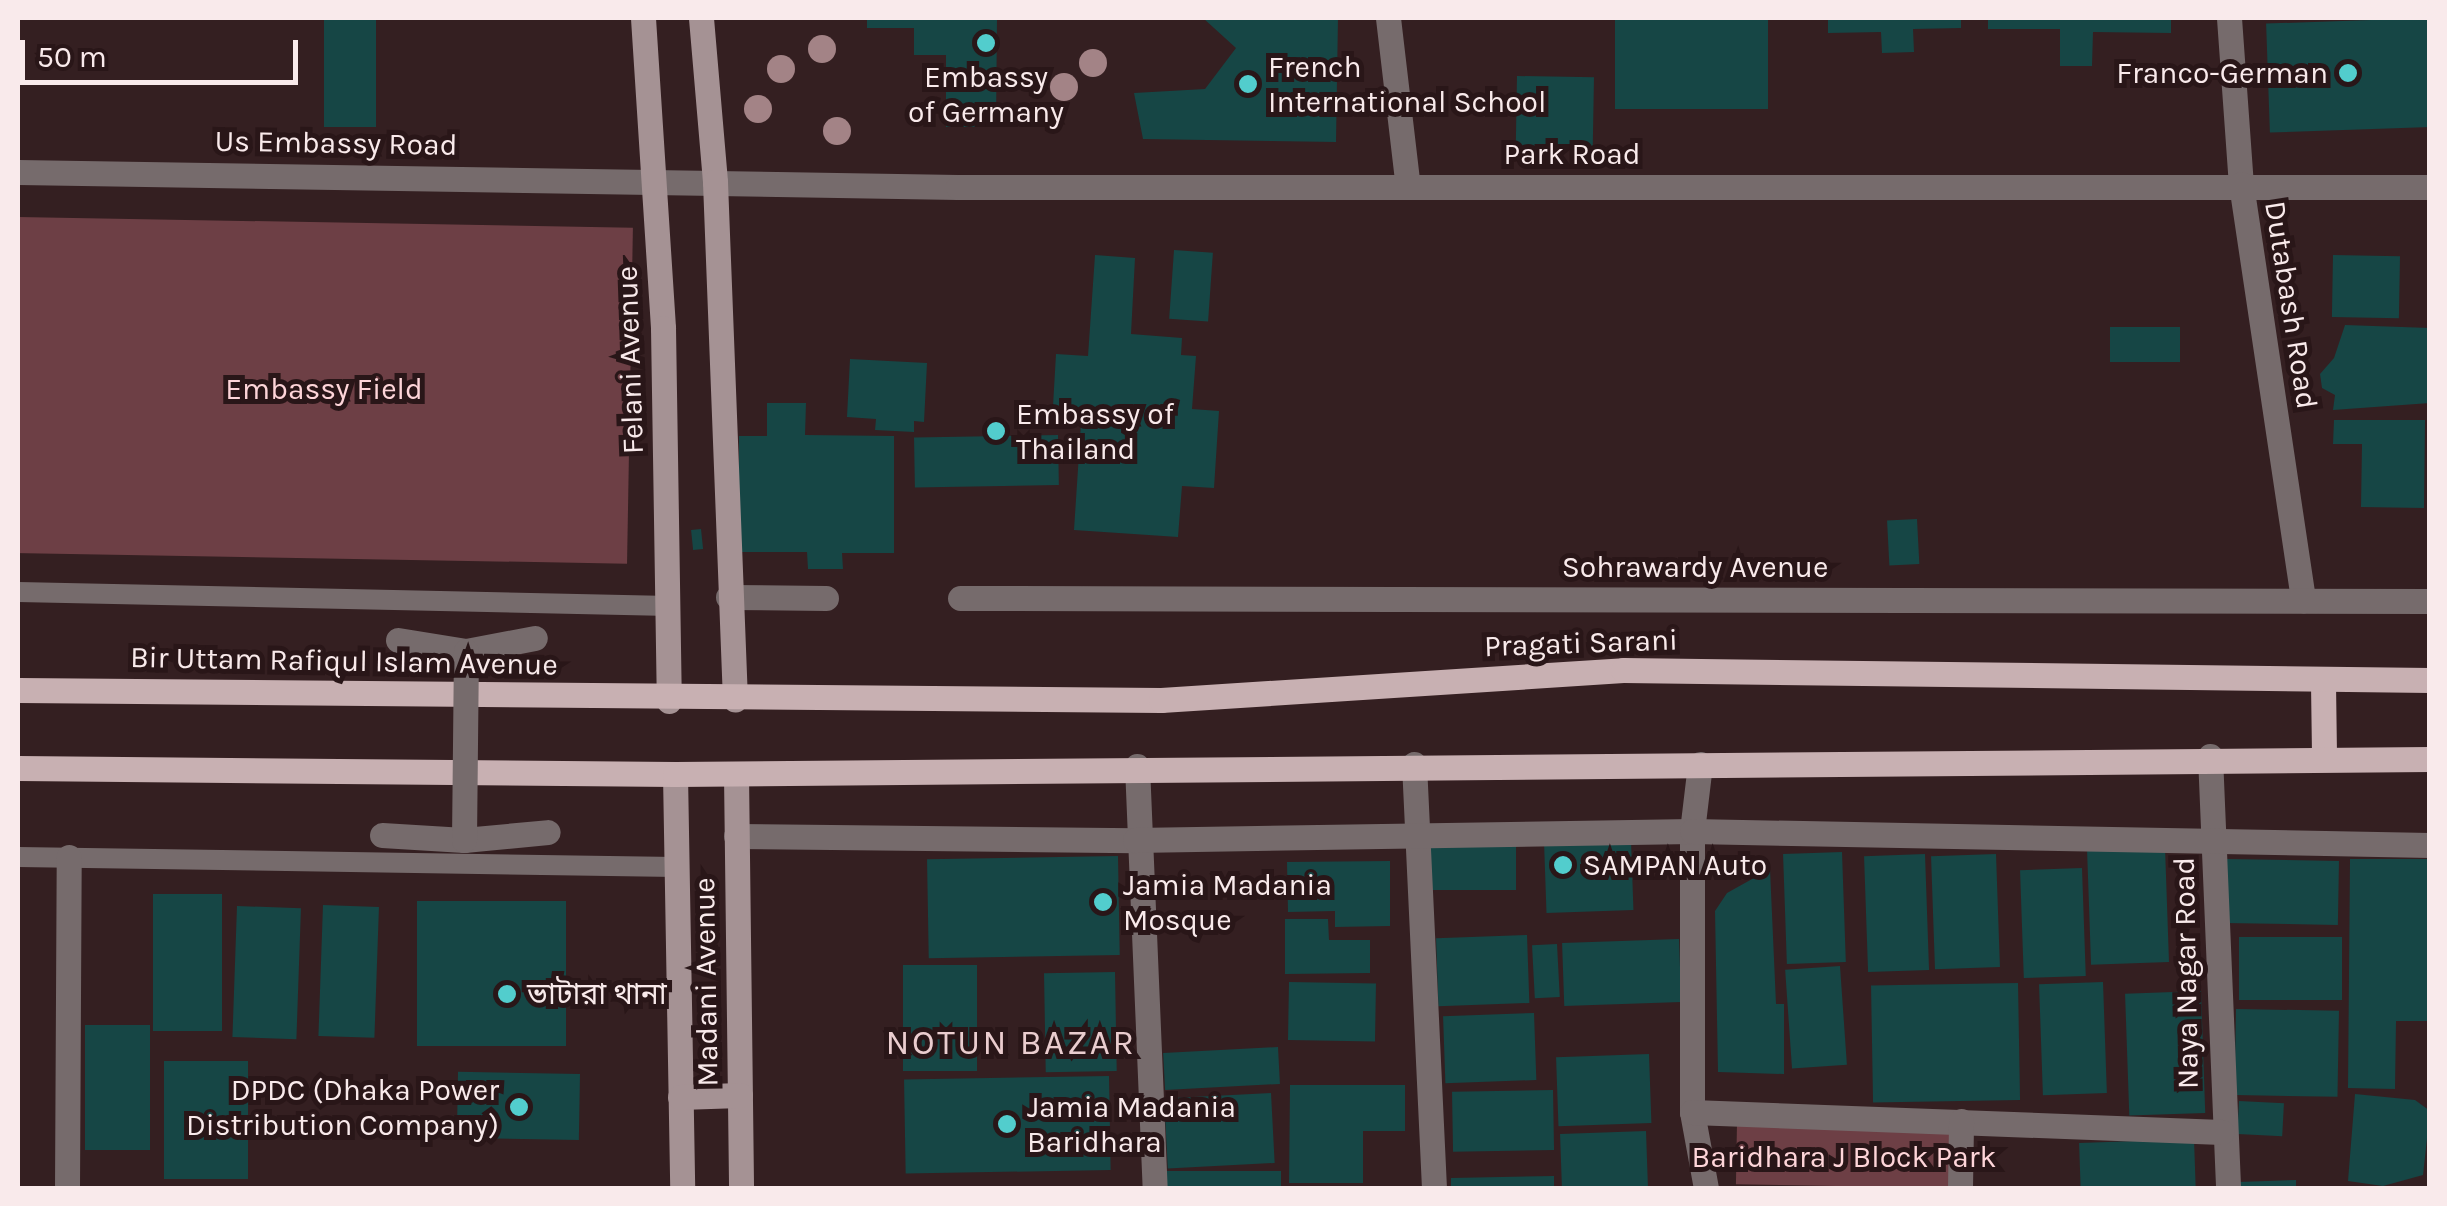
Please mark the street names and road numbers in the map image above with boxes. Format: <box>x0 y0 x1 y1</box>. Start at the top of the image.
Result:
street label: Us Embassy Road <box>214 123 458 163</box>
street label: Park Road <box>1503 136 1641 172</box>
street label: Dutabash Road <box>2257 198 2325 412</box>
street label: Felani Avenue <box>609 265 651 455</box>
street label: Sohrawardy Avenue <box>1562 549 1828 585</box>
street label: Pragati Sarani <box>1484 622 1678 664</box>
street label: Bir Uttam Rafiqul Islam Avenue <box>130 639 558 683</box>
street label: Naya Nagar Road <box>2166 857 2206 1089</box>
street label: Madani Avenue <box>686 877 726 1087</box>

